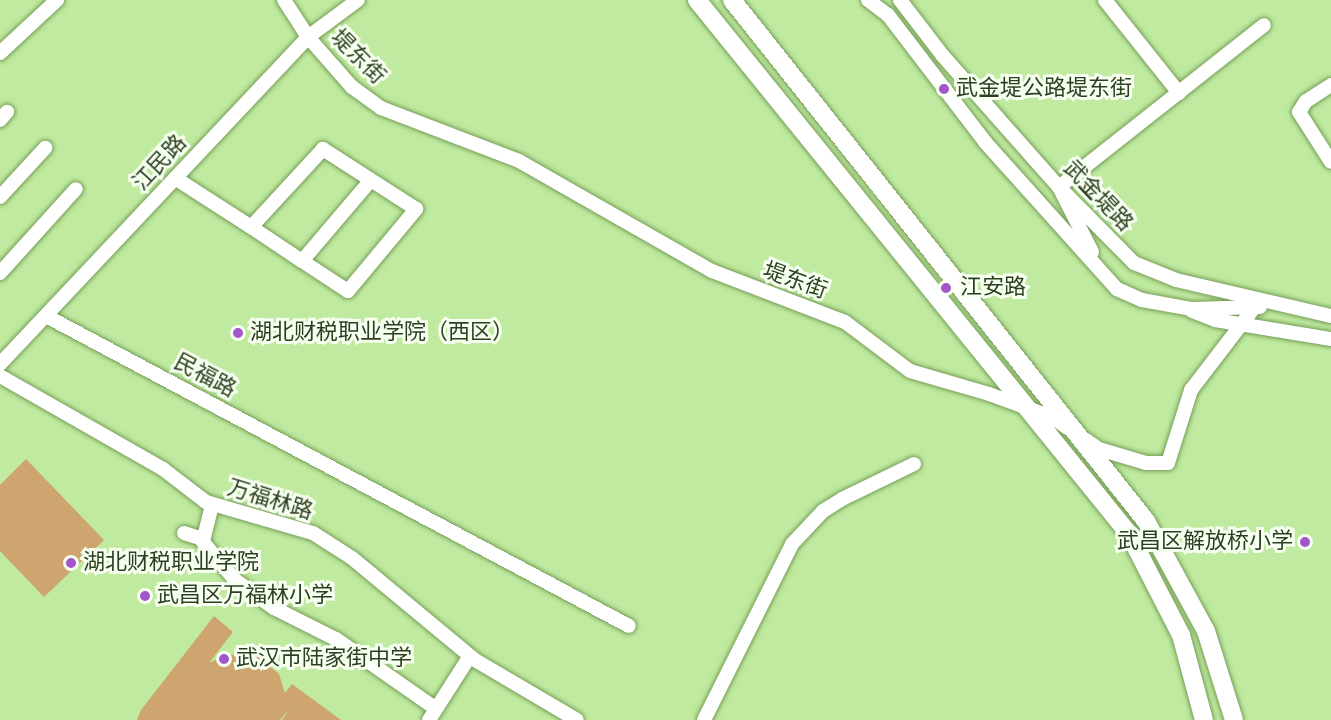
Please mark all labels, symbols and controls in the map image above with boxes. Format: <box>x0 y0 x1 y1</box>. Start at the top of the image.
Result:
street label: 堤东街 <box>325 24 391 90</box>
place label: 武金堤公路堤东街 <box>956 76 1132 102</box>
marker: 武金堤公路堤东街 <box>937 82 951 96</box>
street label: 江民路 <box>128 130 192 196</box>
street label: 武金堤路 <box>1058 155 1138 237</box>
street label: 堤东街 <box>759 257 831 305</box>
place label: 江安路 <box>960 275 1026 301</box>
marker: 江安路 <box>937 279 955 297</box>
place label: 湖北财税职业学院（西区） <box>250 320 514 346</box>
marker: 湖北财税职业学院（西区） <box>231 326 245 340</box>
street label: 民福路 <box>170 349 240 403</box>
street label: 万福林路 <box>224 475 316 525</box>
place label: 武昌区解放桥小学 <box>1117 529 1293 555</box>
marker: 武昌区解放桥小学 <box>1298 535 1312 549</box>
place label: 湖北财税职业学院 <box>83 550 259 576</box>
marker: 湖北财税职业学院 <box>64 556 78 570</box>
place label: 武昌区万福林小学 <box>157 583 333 609</box>
marker: 武昌区万福林小学 <box>138 589 152 603</box>
place label: 武汉市陆家街中学 <box>236 646 412 672</box>
marker: 武汉市陆家街中学 <box>217 652 231 666</box>

